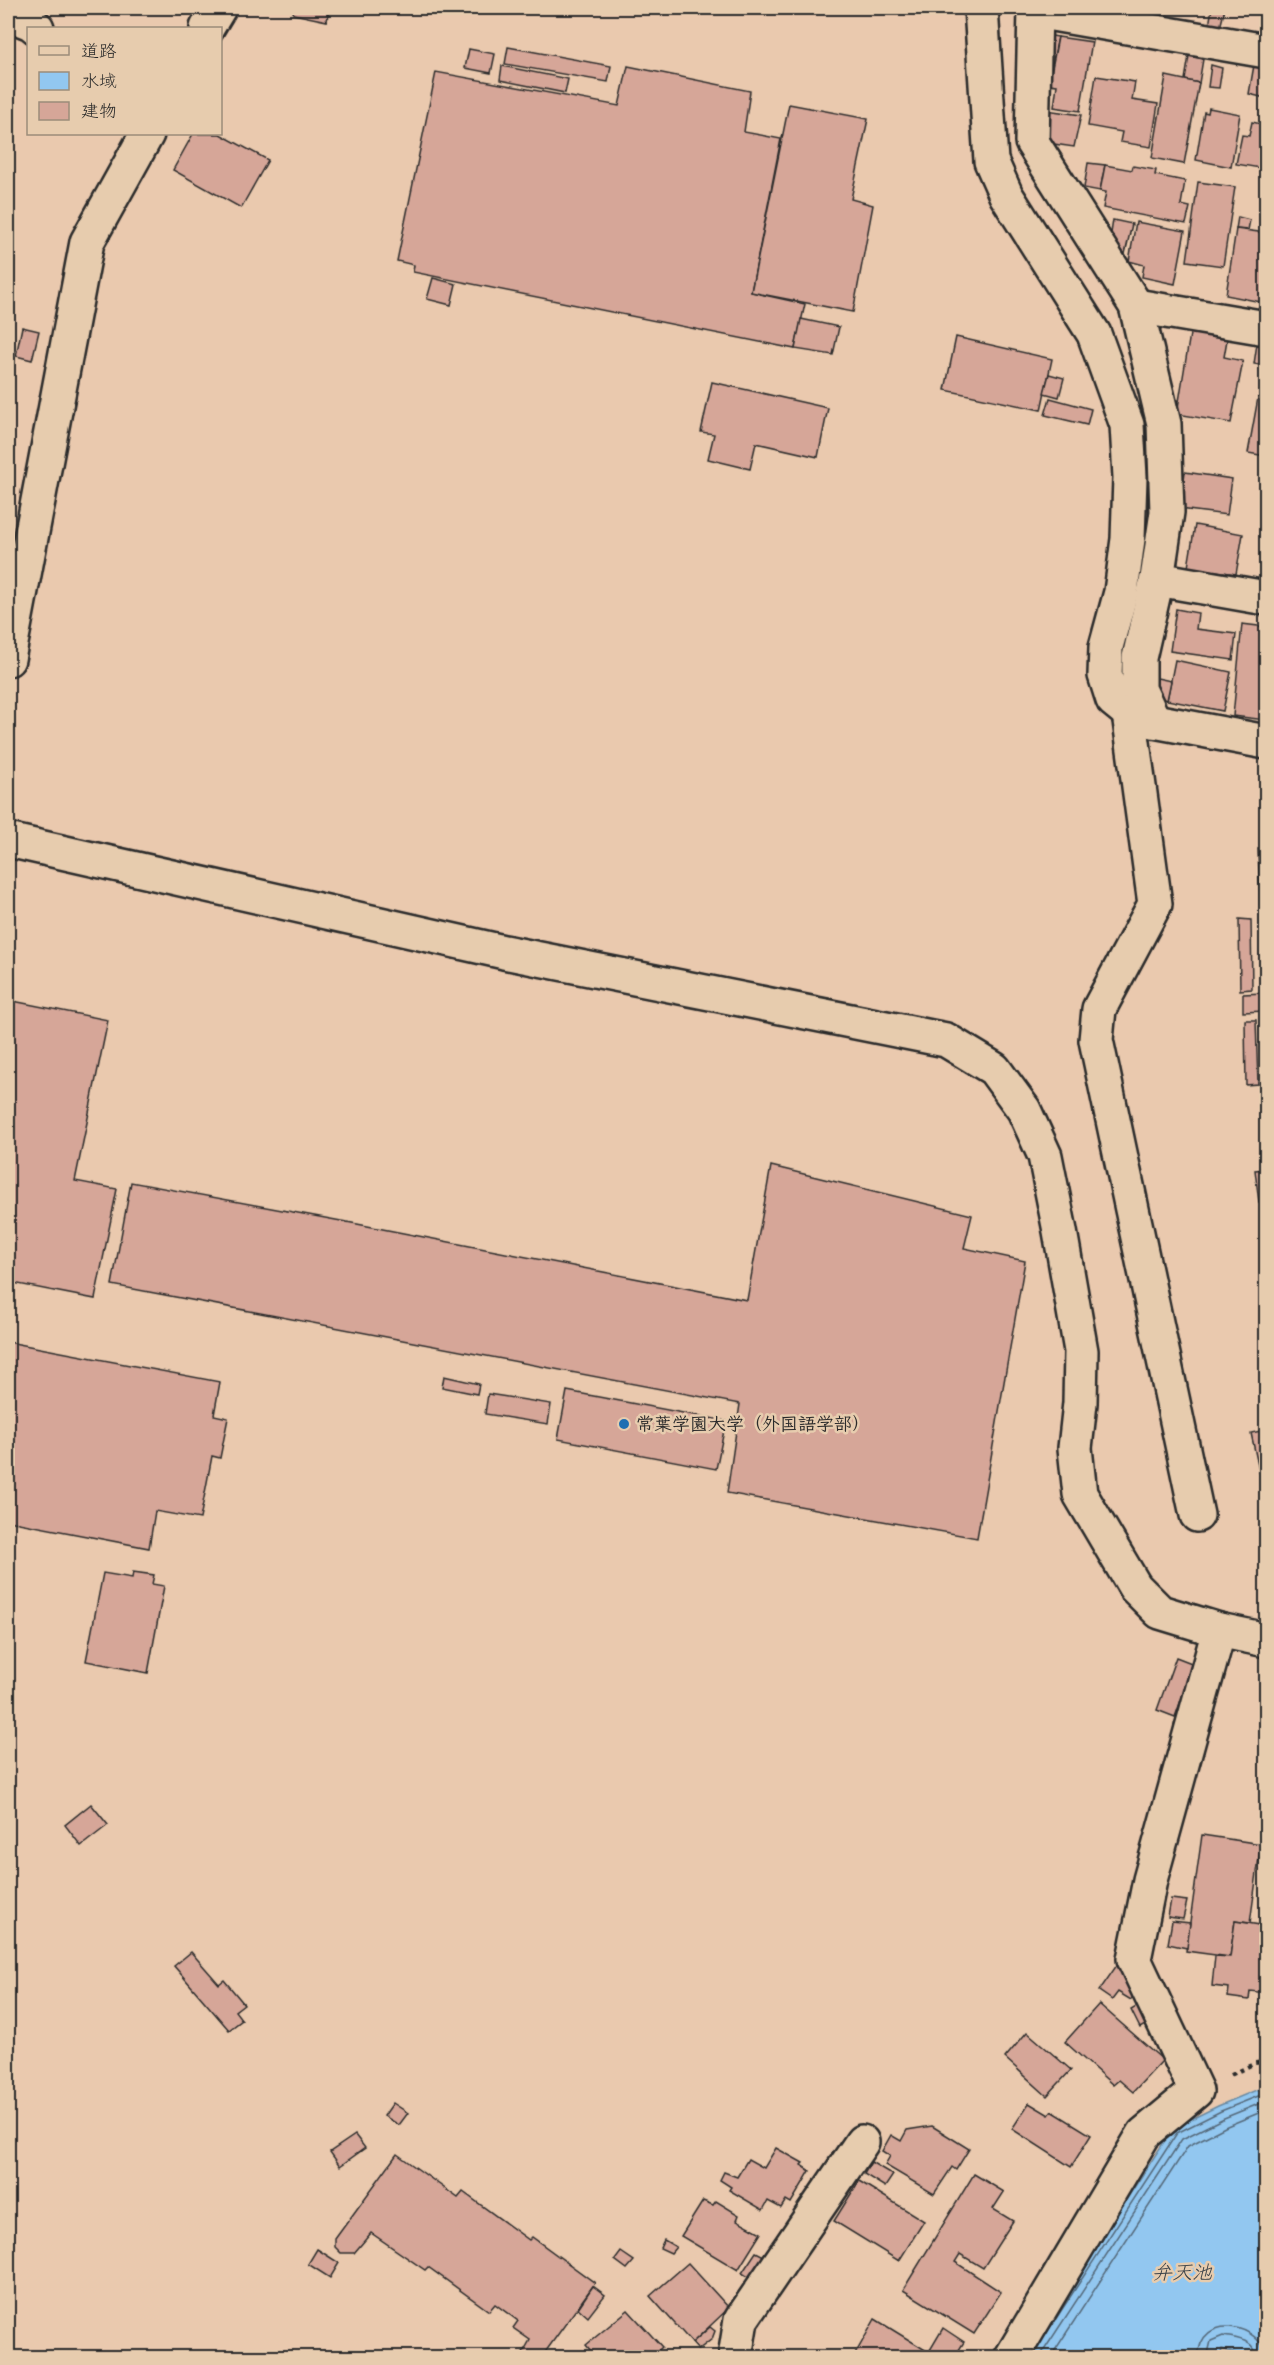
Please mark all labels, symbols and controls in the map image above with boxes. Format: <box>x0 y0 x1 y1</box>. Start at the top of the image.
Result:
legend <box>27 27 222 135</box>
text: 道路 <box>81 39 117 64</box>
text: 水域 <box>81 69 117 94</box>
text: 建物 <box>81 99 117 124</box>
place label: 常葉学園大学（外国語学部） <box>636 1412 870 1437</box>
marker: 常葉学園大学（外国語学部） <box>617 1417 631 1431</box>
water label: 弁天池 <box>1152 2259 1213 2287</box>

